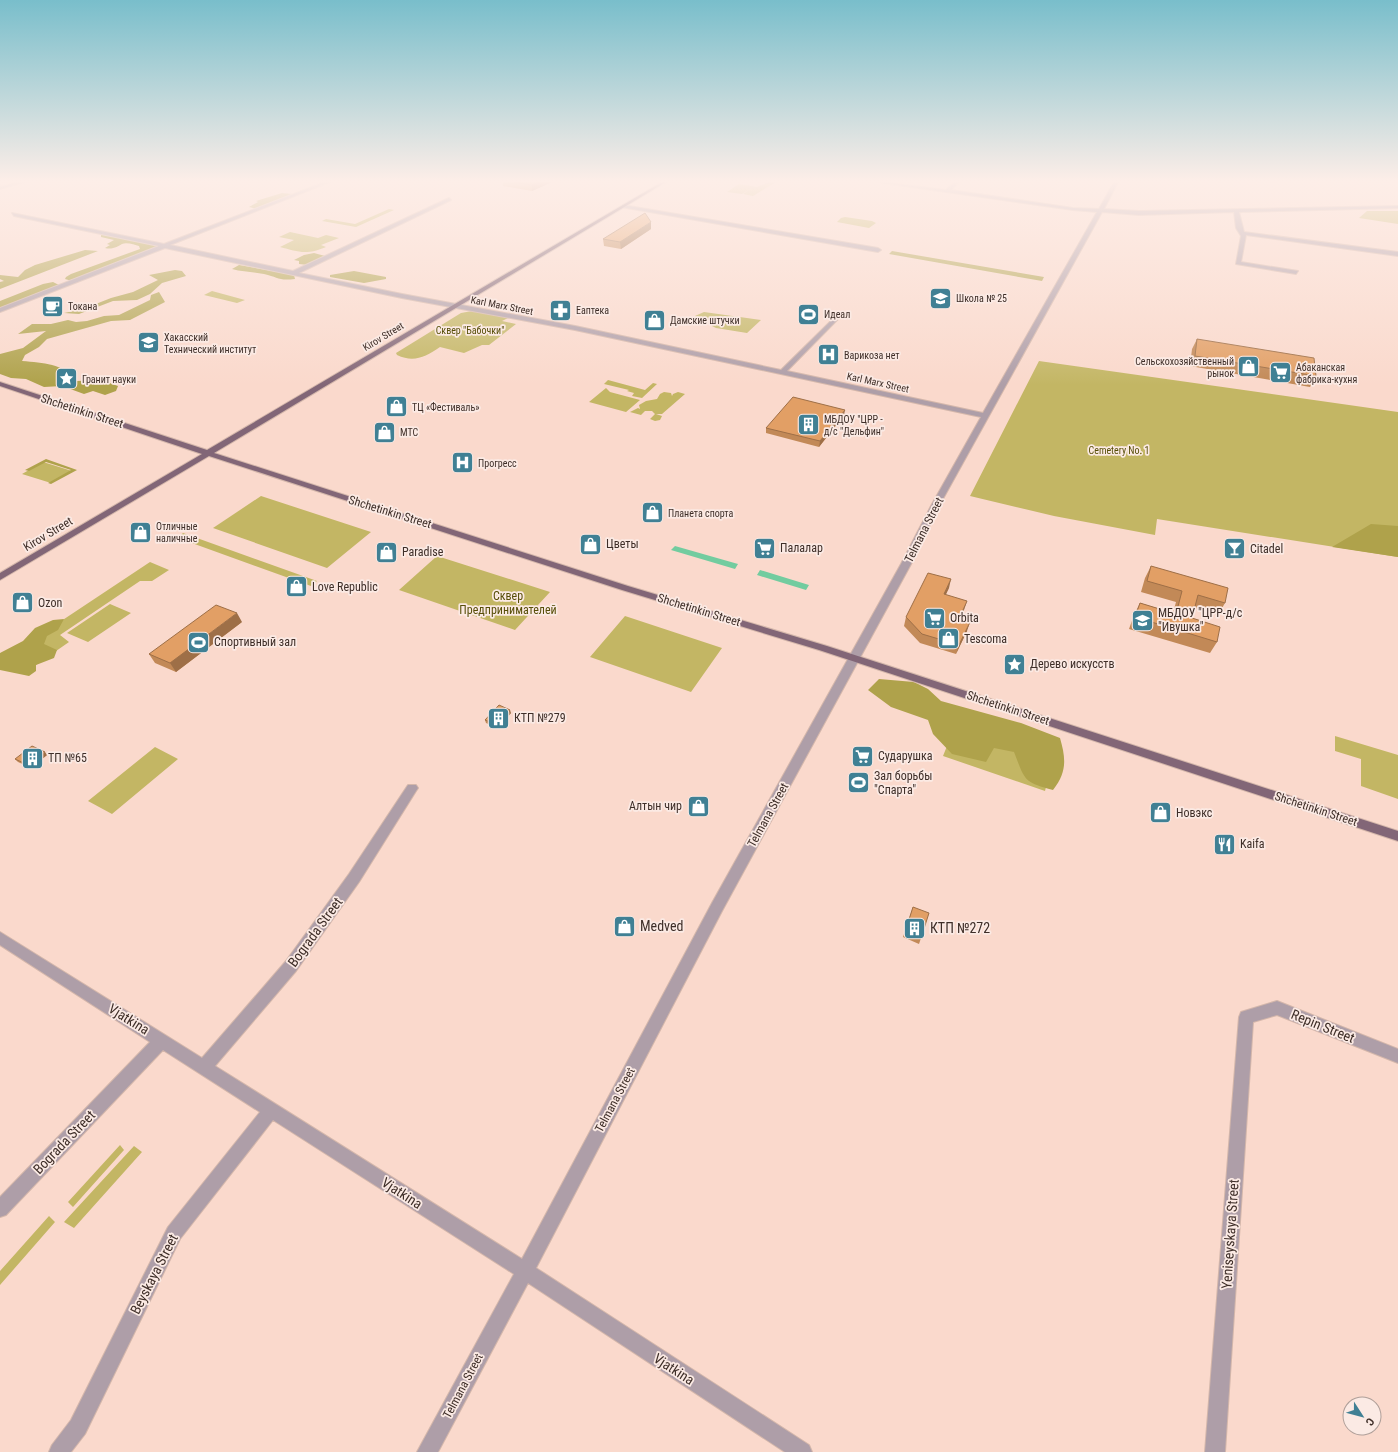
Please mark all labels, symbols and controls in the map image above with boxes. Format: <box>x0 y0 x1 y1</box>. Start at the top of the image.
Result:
school or university icon: Школа № 25 <box>927 285 953 311</box>
cafe icon: Токана <box>40 293 66 319</box>
place label: Школа № 25 <box>956 293 1007 304</box>
street label: Karl Marx Street <box>470 294 534 317</box>
pharmacy icon: Еаптека <box>547 297 573 323</box>
place label: Токана <box>68 301 97 312</box>
sports icon: Идеал <box>795 301 821 327</box>
place label: Еаптека <box>576 305 609 316</box>
shop icon: Дамские штучки <box>642 307 668 333</box>
place label: Идеал <box>824 309 850 320</box>
place label: Дамские штучки <box>670 315 740 326</box>
street label: Kirov Street <box>361 320 406 353</box>
park label: Сквер "Бабочки" <box>436 325 504 336</box>
school or university icon: Хакасский Технический институт <box>136 330 162 356</box>
place label: Хакасский Технический институт <box>164 332 256 355</box>
hospital icon: Варикоза нет <box>816 342 842 368</box>
place label: Варикоза нет <box>844 350 900 361</box>
shop icon: Сельскохозяйственный рынок <box>1236 354 1262 380</box>
place label: Сельскохозяйственный рынок <box>1135 356 1234 379</box>
supermarket icon: Абаканская фабрика-кухня <box>1267 360 1293 386</box>
place label: Абаканская фабрика-кухня <box>1296 362 1357 385</box>
place icon: Гранит науки <box>53 366 79 392</box>
street label: Karl Marx Street <box>846 371 910 394</box>
place label: Гранит науки <box>82 374 136 385</box>
street label: Shchetinkin Street <box>39 391 125 431</box>
shop icon: ТЦ «Фестиваль» <box>383 394 409 420</box>
place label: ТЦ «Фестиваль» <box>412 401 479 413</box>
building icon: МБДОУ "ЦРР - д/с "Дельфин" <box>796 412 822 438</box>
place label: МБДОУ "ЦРР - д/с "Дельфин" <box>824 414 884 437</box>
shop icon: МТС <box>371 419 397 445</box>
place label: МТС <box>400 427 418 438</box>
park label: Cemetery No. 1 <box>1089 445 1149 456</box>
hospital icon: Прогресс <box>449 450 475 476</box>
place label: Прогресс <box>478 458 517 469</box>
street label: Shchetinkin Street <box>347 493 434 531</box>
street label: Telmana Street <box>902 495 947 565</box>
shop icon: Планета спорта <box>639 500 665 526</box>
place label: Планета спорта <box>668 508 734 519</box>
street label: Kirov Street <box>21 514 75 554</box>
shop icon: Отличные наличные <box>127 519 153 545</box>
place label: Отличные наличные <box>156 521 198 544</box>
shop icon: Цветы <box>578 531 604 557</box>
supermarket icon: Палалар <box>751 535 777 561</box>
bar icon: Citadel <box>1222 536 1248 562</box>
place label: Цветы <box>606 537 639 551</box>
shop icon: Paradise <box>374 539 400 565</box>
place label: Палалар <box>780 541 823 555</box>
place label: Citadel <box>1250 542 1283 556</box>
place label: Paradise <box>402 545 444 559</box>
shop icon: Love Republic <box>284 574 310 600</box>
place label: Love Republic <box>312 580 378 594</box>
park label: Сквер Предпринимателей <box>459 589 557 617</box>
shop icon: Ozon <box>10 590 36 616</box>
street label: Shchetinkin Street <box>656 591 743 629</box>
place label: Ozon <box>38 596 62 610</box>
supermarket icon: Orbita <box>922 605 948 631</box>
place label: МБДОУ "ЦРР-д/с "Ивушка" <box>1158 606 1243 634</box>
school or university icon: МБДОУ "ЦРР-д/с "Ивушка" <box>1129 607 1155 633</box>
place label: Orbita <box>950 611 979 625</box>
shop icon: Tescoma <box>936 626 962 652</box>
sports icon: Спортивный зал <box>186 629 212 655</box>
place label: Tescoma <box>964 632 1007 646</box>
place label: Спортивный зал <box>214 635 296 649</box>
place icon: Дерево искусств <box>1001 651 1027 677</box>
place label: Дерево искусств <box>1030 657 1114 671</box>
street label: Shchetinkin Street <box>965 688 1051 728</box>
building icon: КТП №279 <box>486 705 512 731</box>
place label: КТП №279 <box>514 711 566 725</box>
supermarket icon: Сударушка <box>849 743 875 769</box>
building icon: ТП №65 <box>19 745 45 771</box>
place label: Сударушка <box>878 749 933 763</box>
place label: ТП №65 <box>48 751 87 765</box>
place label: Зал борьбы "Спарта" <box>874 769 932 797</box>
sports icon: Зал борьбы "Спарта" <box>845 770 871 796</box>
street label: Telmana Street <box>745 780 792 850</box>
street label: Shchetinkin Street <box>1273 789 1359 829</box>
shop icon: Алтын чир <box>685 793 711 819</box>
place label: Алтын чир <box>629 799 682 813</box>
shop icon: Новэкс <box>1147 800 1173 826</box>
place label: Новэкс <box>1176 806 1213 820</box>
restaurant icon: Kaifa <box>1212 831 1238 857</box>
place label: Kaifa <box>1240 837 1265 851</box>
street label: Bograda Street <box>284 894 346 970</box>
shop icon: Medved <box>611 913 637 939</box>
building icon: КТП №272 <box>902 915 928 941</box>
place label: Medved <box>640 918 684 934</box>
place label: КТП №272 <box>930 920 990 936</box>
street label: Vjatkina <box>106 1000 152 1038</box>
street label: Repin Street <box>1289 1006 1357 1046</box>
street label: Telmana Street <box>592 1065 638 1135</box>
street label: Bograda Street <box>30 1107 98 1177</box>
street label: Vjatkina <box>379 1174 425 1212</box>
street label: Yeniseyskaya Street <box>1218 1179 1242 1289</box>
street label: Beyskaya Street <box>127 1231 181 1317</box>
street label: Vjatkina <box>651 1350 697 1388</box>
street label: Telmana Street <box>440 1351 486 1421</box>
north arrow <box>1342 1396 1382 1436</box>
text: С <box>1363 1415 1377 1428</box>

